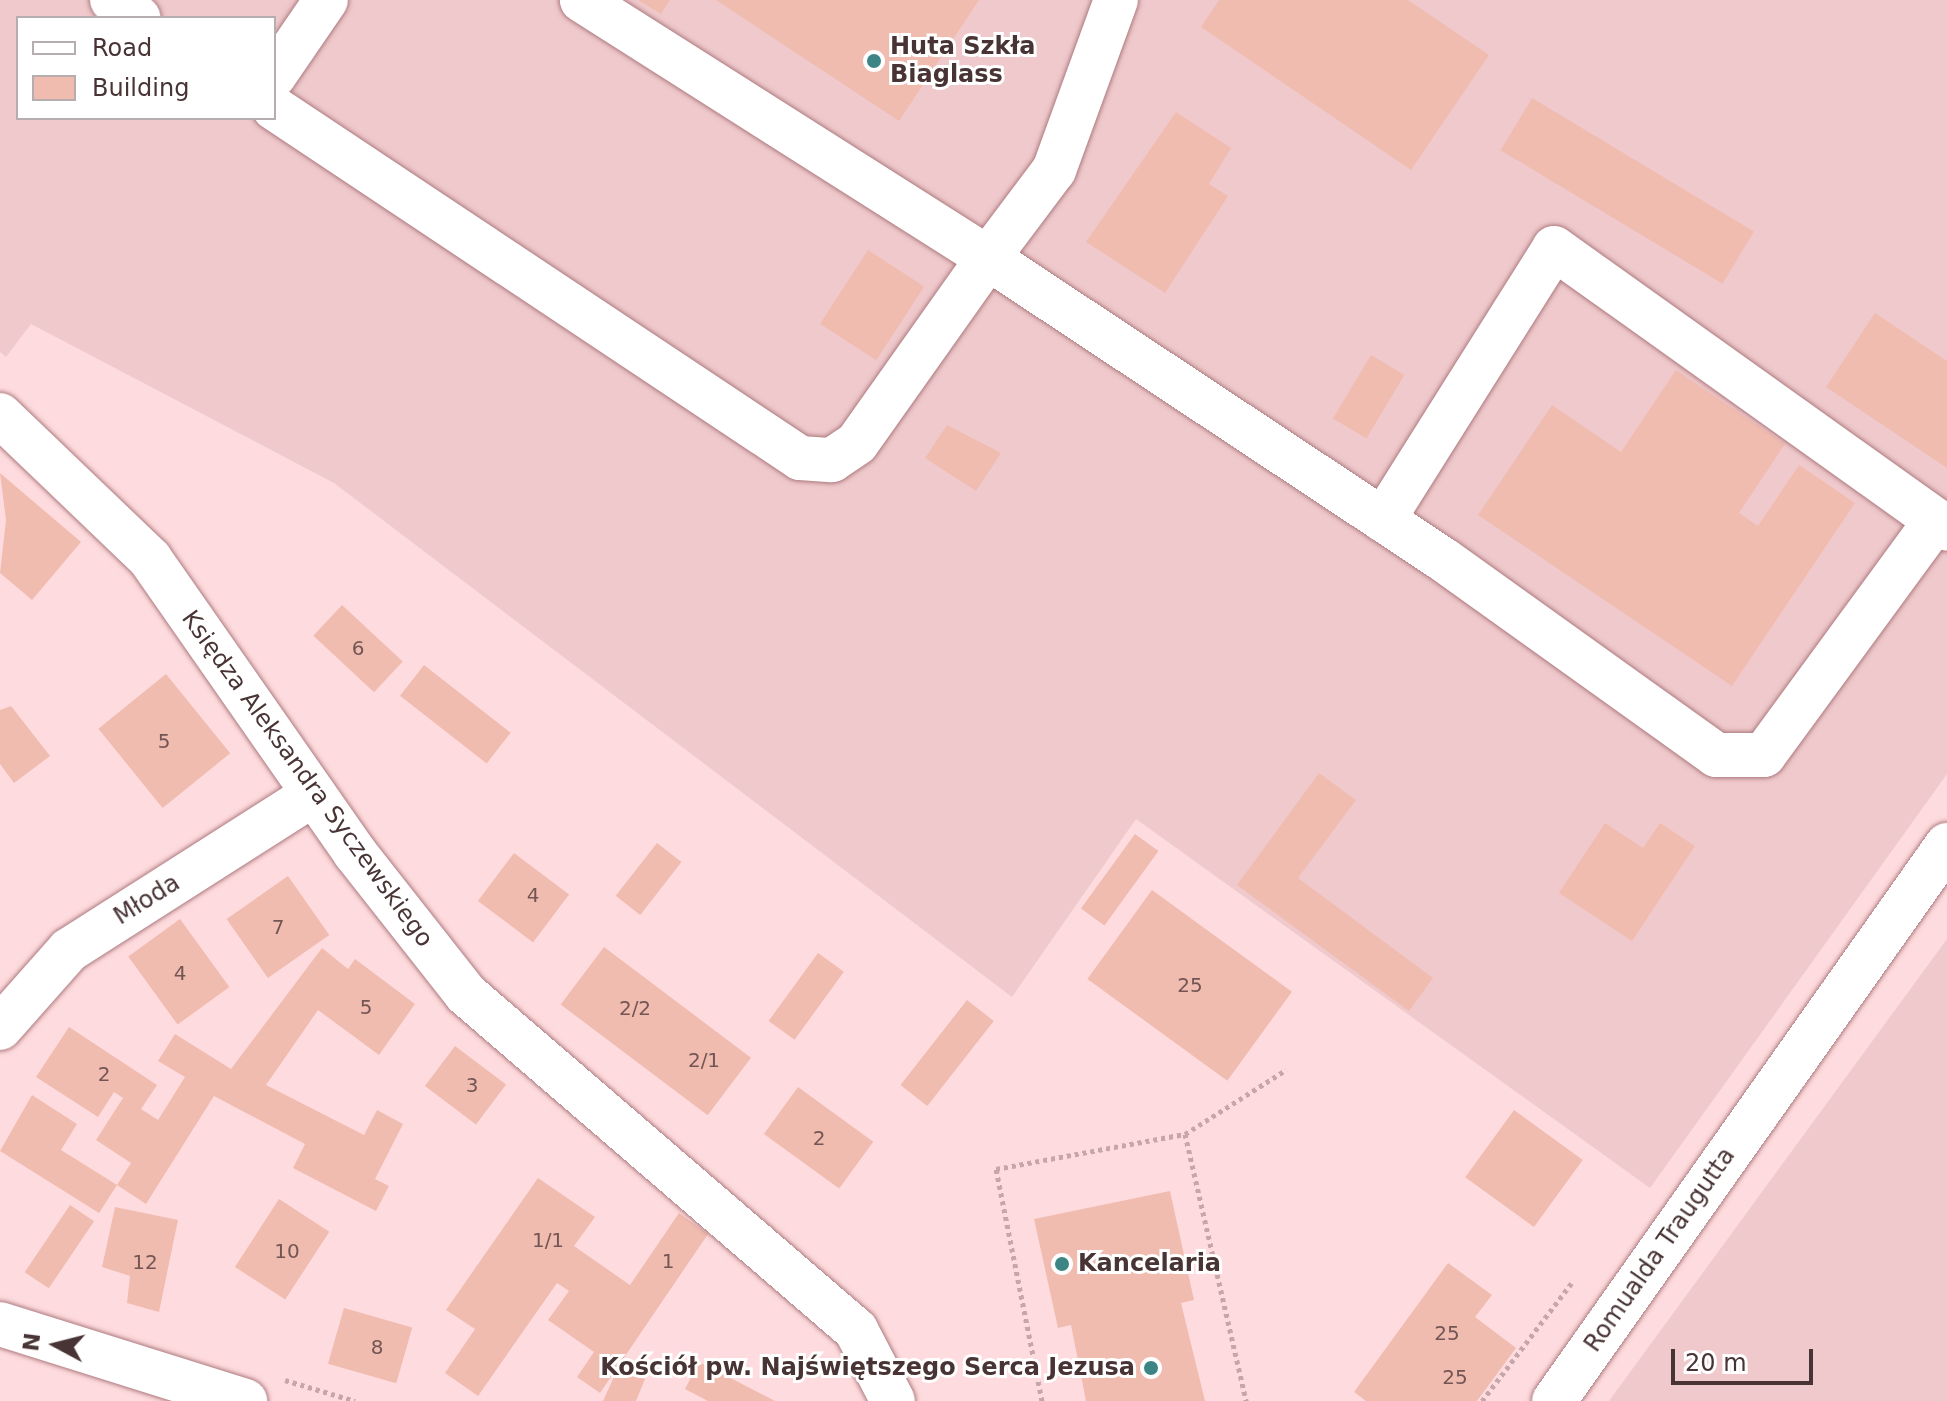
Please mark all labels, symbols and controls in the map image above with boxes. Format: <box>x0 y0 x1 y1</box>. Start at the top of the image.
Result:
legend <box>16 16 276 120</box>
place label: Huta Szkła Biaglass <box>890 33 1036 89</box>
text: Road <box>92 34 152 62</box>
marker: Huta Szkła Biaglass <box>865 52 883 70</box>
text: Building <box>92 74 189 102</box>
street label: Księdza Aleksandra Syczewskiego <box>175 605 439 953</box>
house number: 6 <box>352 636 364 660</box>
house number: 5 <box>158 729 170 753</box>
street label: Młoda <box>109 869 185 931</box>
house number: 4 <box>527 883 539 907</box>
house number: 7 <box>272 915 284 939</box>
house number: 4 <box>174 961 186 985</box>
house number: 25 <box>1177 973 1203 997</box>
house number: 5 <box>360 995 372 1019</box>
house number: 2/2 <box>619 996 651 1020</box>
house number: 2/1 <box>688 1048 720 1072</box>
house number: 2 <box>98 1062 110 1086</box>
house number: 3 <box>466 1073 478 1097</box>
house number: 2 <box>813 1126 825 1150</box>
street label: Romualda Traugutta <box>1579 1142 1741 1358</box>
house number: 1/1 <box>532 1228 564 1252</box>
house number: 10 <box>274 1239 300 1263</box>
house number: 1 <box>662 1249 674 1273</box>
house number: 12 <box>132 1250 158 1274</box>
place label: Kancelaria <box>1078 1250 1221 1278</box>
marker: Kancelaria <box>1053 1255 1071 1273</box>
north arrow <box>16 1305 96 1385</box>
house number: 25 <box>1434 1321 1460 1345</box>
text: N <box>18 1331 45 1353</box>
scale bar <box>1675 1333 1817 1383</box>
house number: 8 <box>371 1335 383 1359</box>
text: 20 m <box>1685 1349 1747 1377</box>
place label: Kościół pw. Najświętszego Serca Jezusa <box>600 1354 1135 1382</box>
marker: Kościół pw. Najświętszego Serca Jezusa <box>1142 1359 1160 1377</box>
house number: 25 <box>1442 1365 1468 1389</box>

